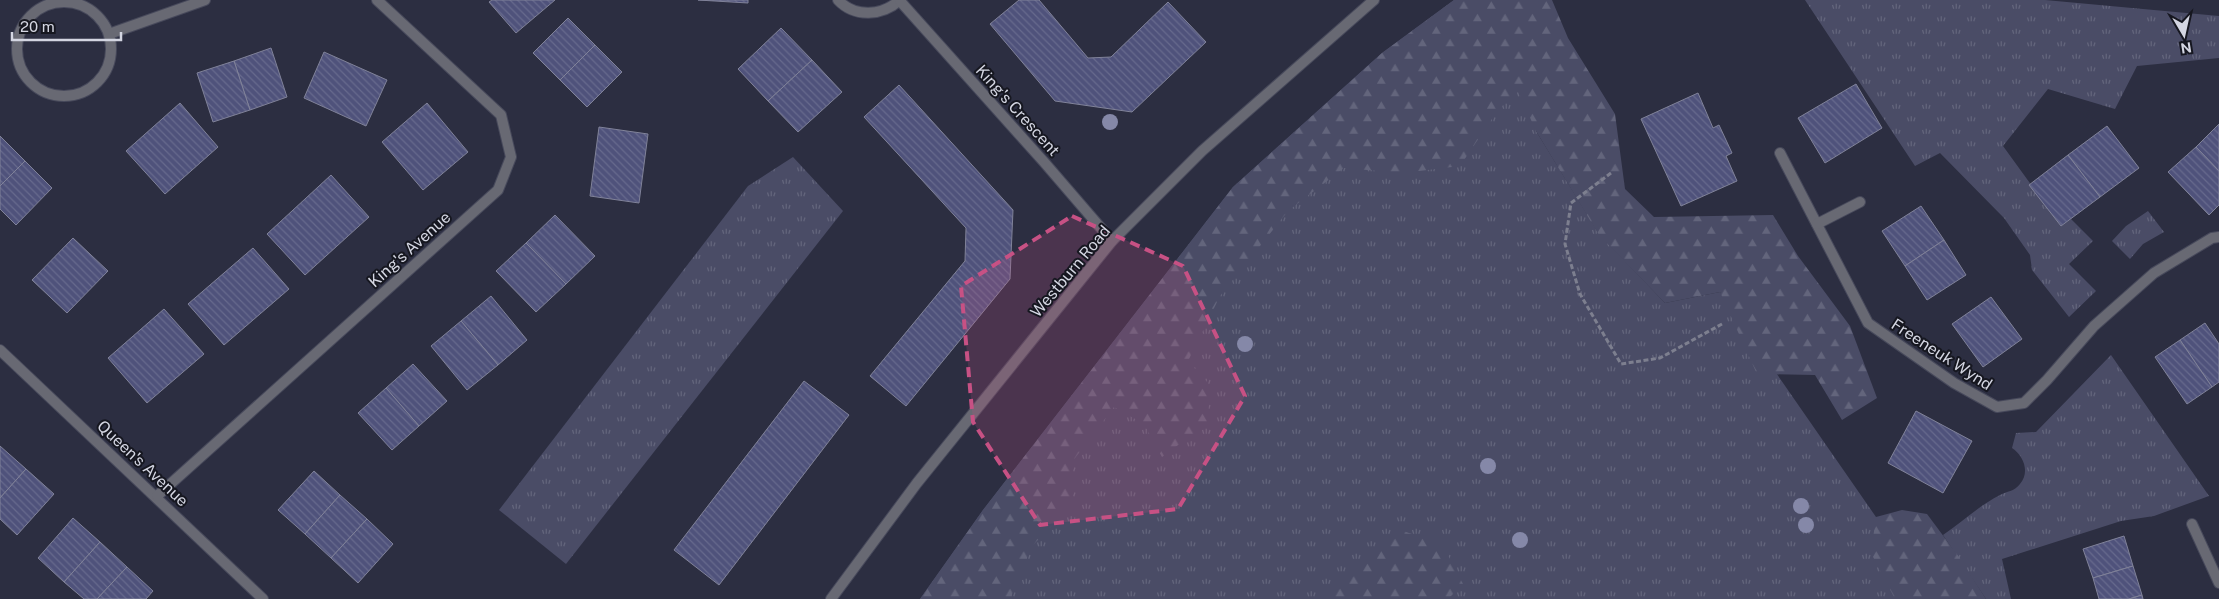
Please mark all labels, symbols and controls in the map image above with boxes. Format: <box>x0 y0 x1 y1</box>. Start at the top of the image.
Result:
scale bar <box>12 10 121 42</box>
north arrow <box>2159 10 2209 60</box>
text: 20 m <box>20 18 55 35</box>
text: N <box>2179 39 2193 57</box>
street label: King's Crescent <box>972 61 1063 160</box>
street label: King's Avenue <box>364 208 454 291</box>
street label: Westburn Road <box>1027 222 1114 321</box>
street label: Freeneuk Wynd <box>1888 315 1996 394</box>
street label: Queen's Avenue <box>93 416 192 510</box>

